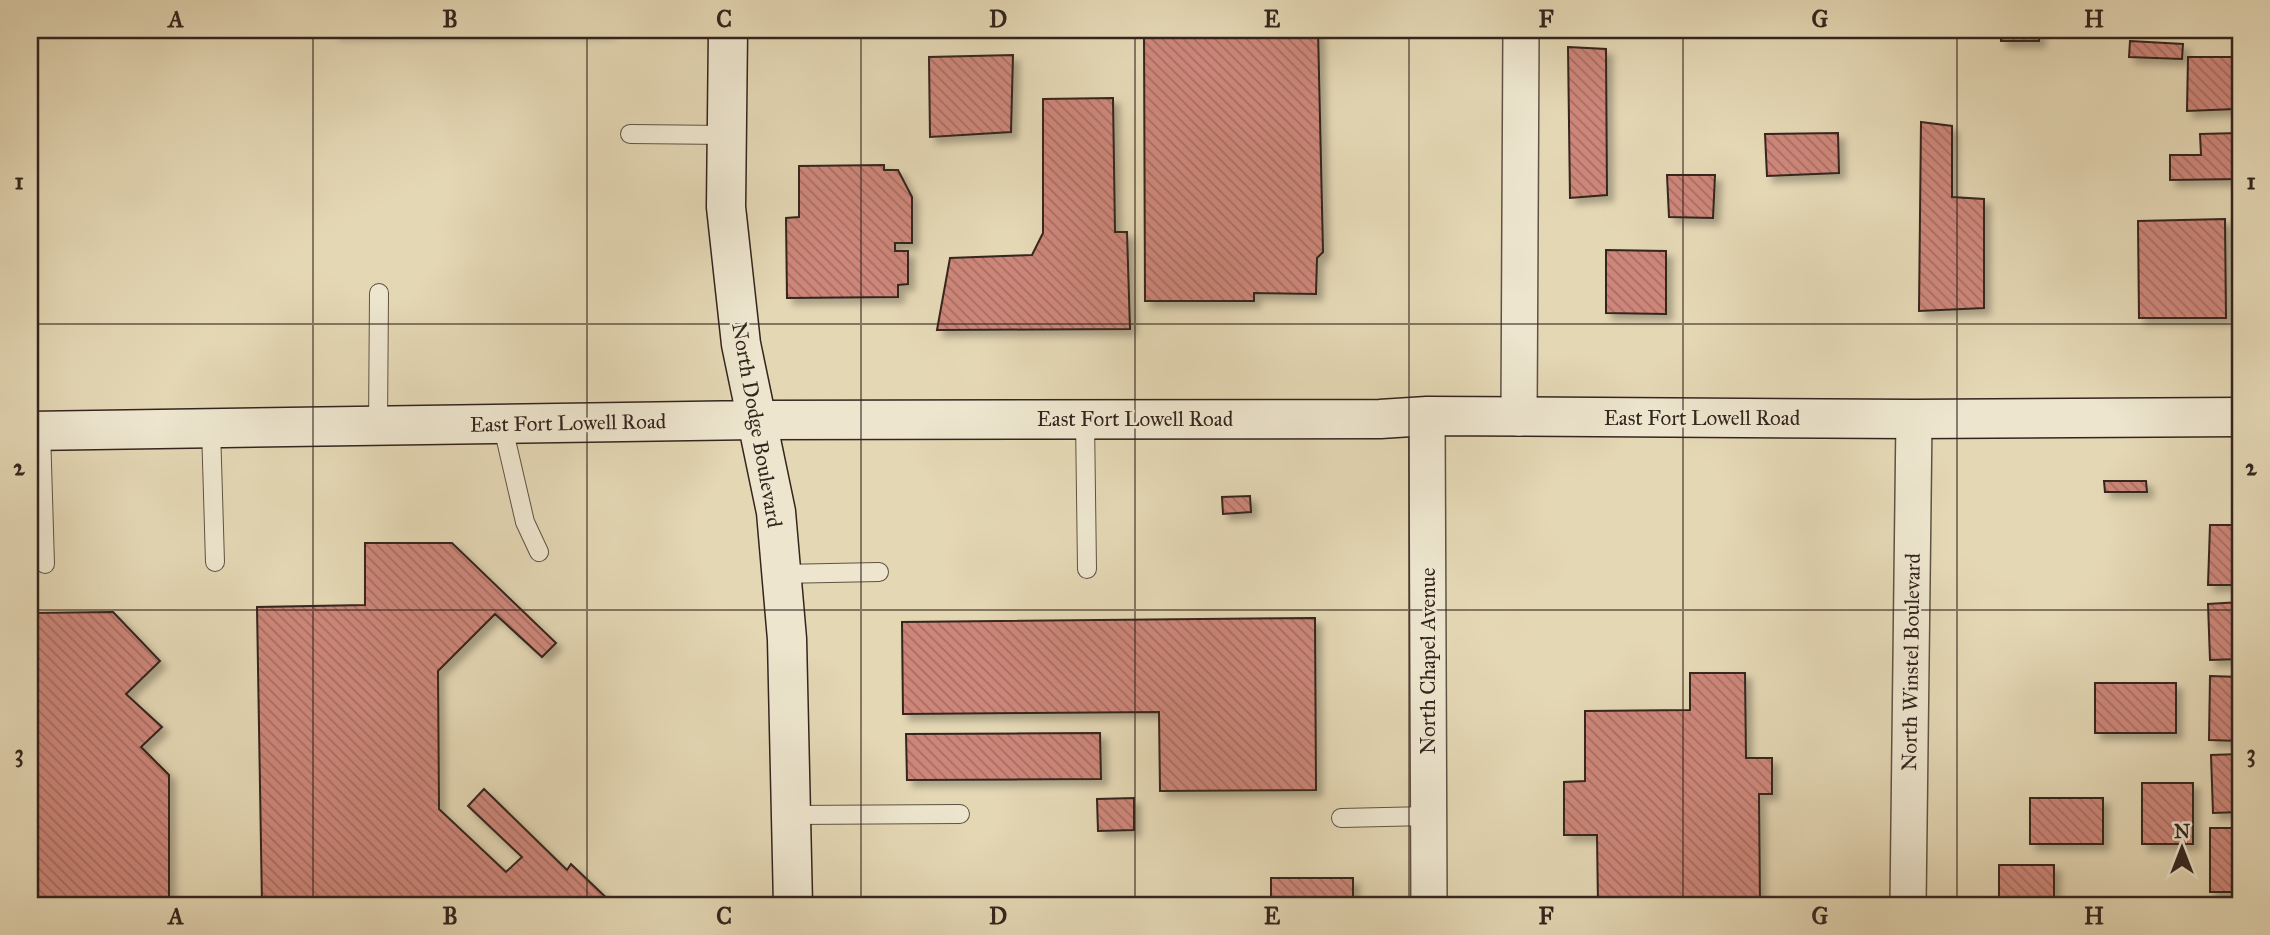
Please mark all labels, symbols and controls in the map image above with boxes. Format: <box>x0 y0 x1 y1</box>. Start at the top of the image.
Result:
text: A <box>166 5 184 33</box>
text: B <box>442 5 458 33</box>
text: C <box>716 5 732 33</box>
text: D <box>989 5 1007 33</box>
text: E <box>1264 5 1281 33</box>
text: F <box>1538 5 1554 33</box>
text: G <box>1812 5 1829 33</box>
text: H <box>2084 5 2104 33</box>
text: 1 <box>14 167 24 195</box>
text: 1 <box>2246 167 2256 195</box>
street label: North Dodge Boulevard <box>726 320 788 530</box>
street label: East Fort Lowell Road <box>1604 405 1801 431</box>
street label: East Fort Lowell Road <box>1037 406 1234 432</box>
street label: East Fort Lowell Road <box>470 408 667 438</box>
text: 2 <box>13 453 25 481</box>
text: 2 <box>2245 453 2257 481</box>
street label: North Winstel Boulevard <box>1896 552 1926 771</box>
street label: North Chapel Avenue <box>1415 567 1441 754</box>
text: 3 <box>14 739 24 768</box>
text: 3 <box>2246 739 2256 768</box>
north arrow <box>2148 813 2218 883</box>
text: N <box>2174 820 2190 843</box>
text: A <box>166 902 184 930</box>
text: B <box>442 902 458 930</box>
text: C <box>716 902 732 930</box>
text: D <box>989 902 1007 930</box>
text: E <box>1264 902 1281 930</box>
text: F <box>1538 902 1554 930</box>
text: G <box>1812 902 1829 930</box>
text: H <box>2084 902 2104 930</box>

